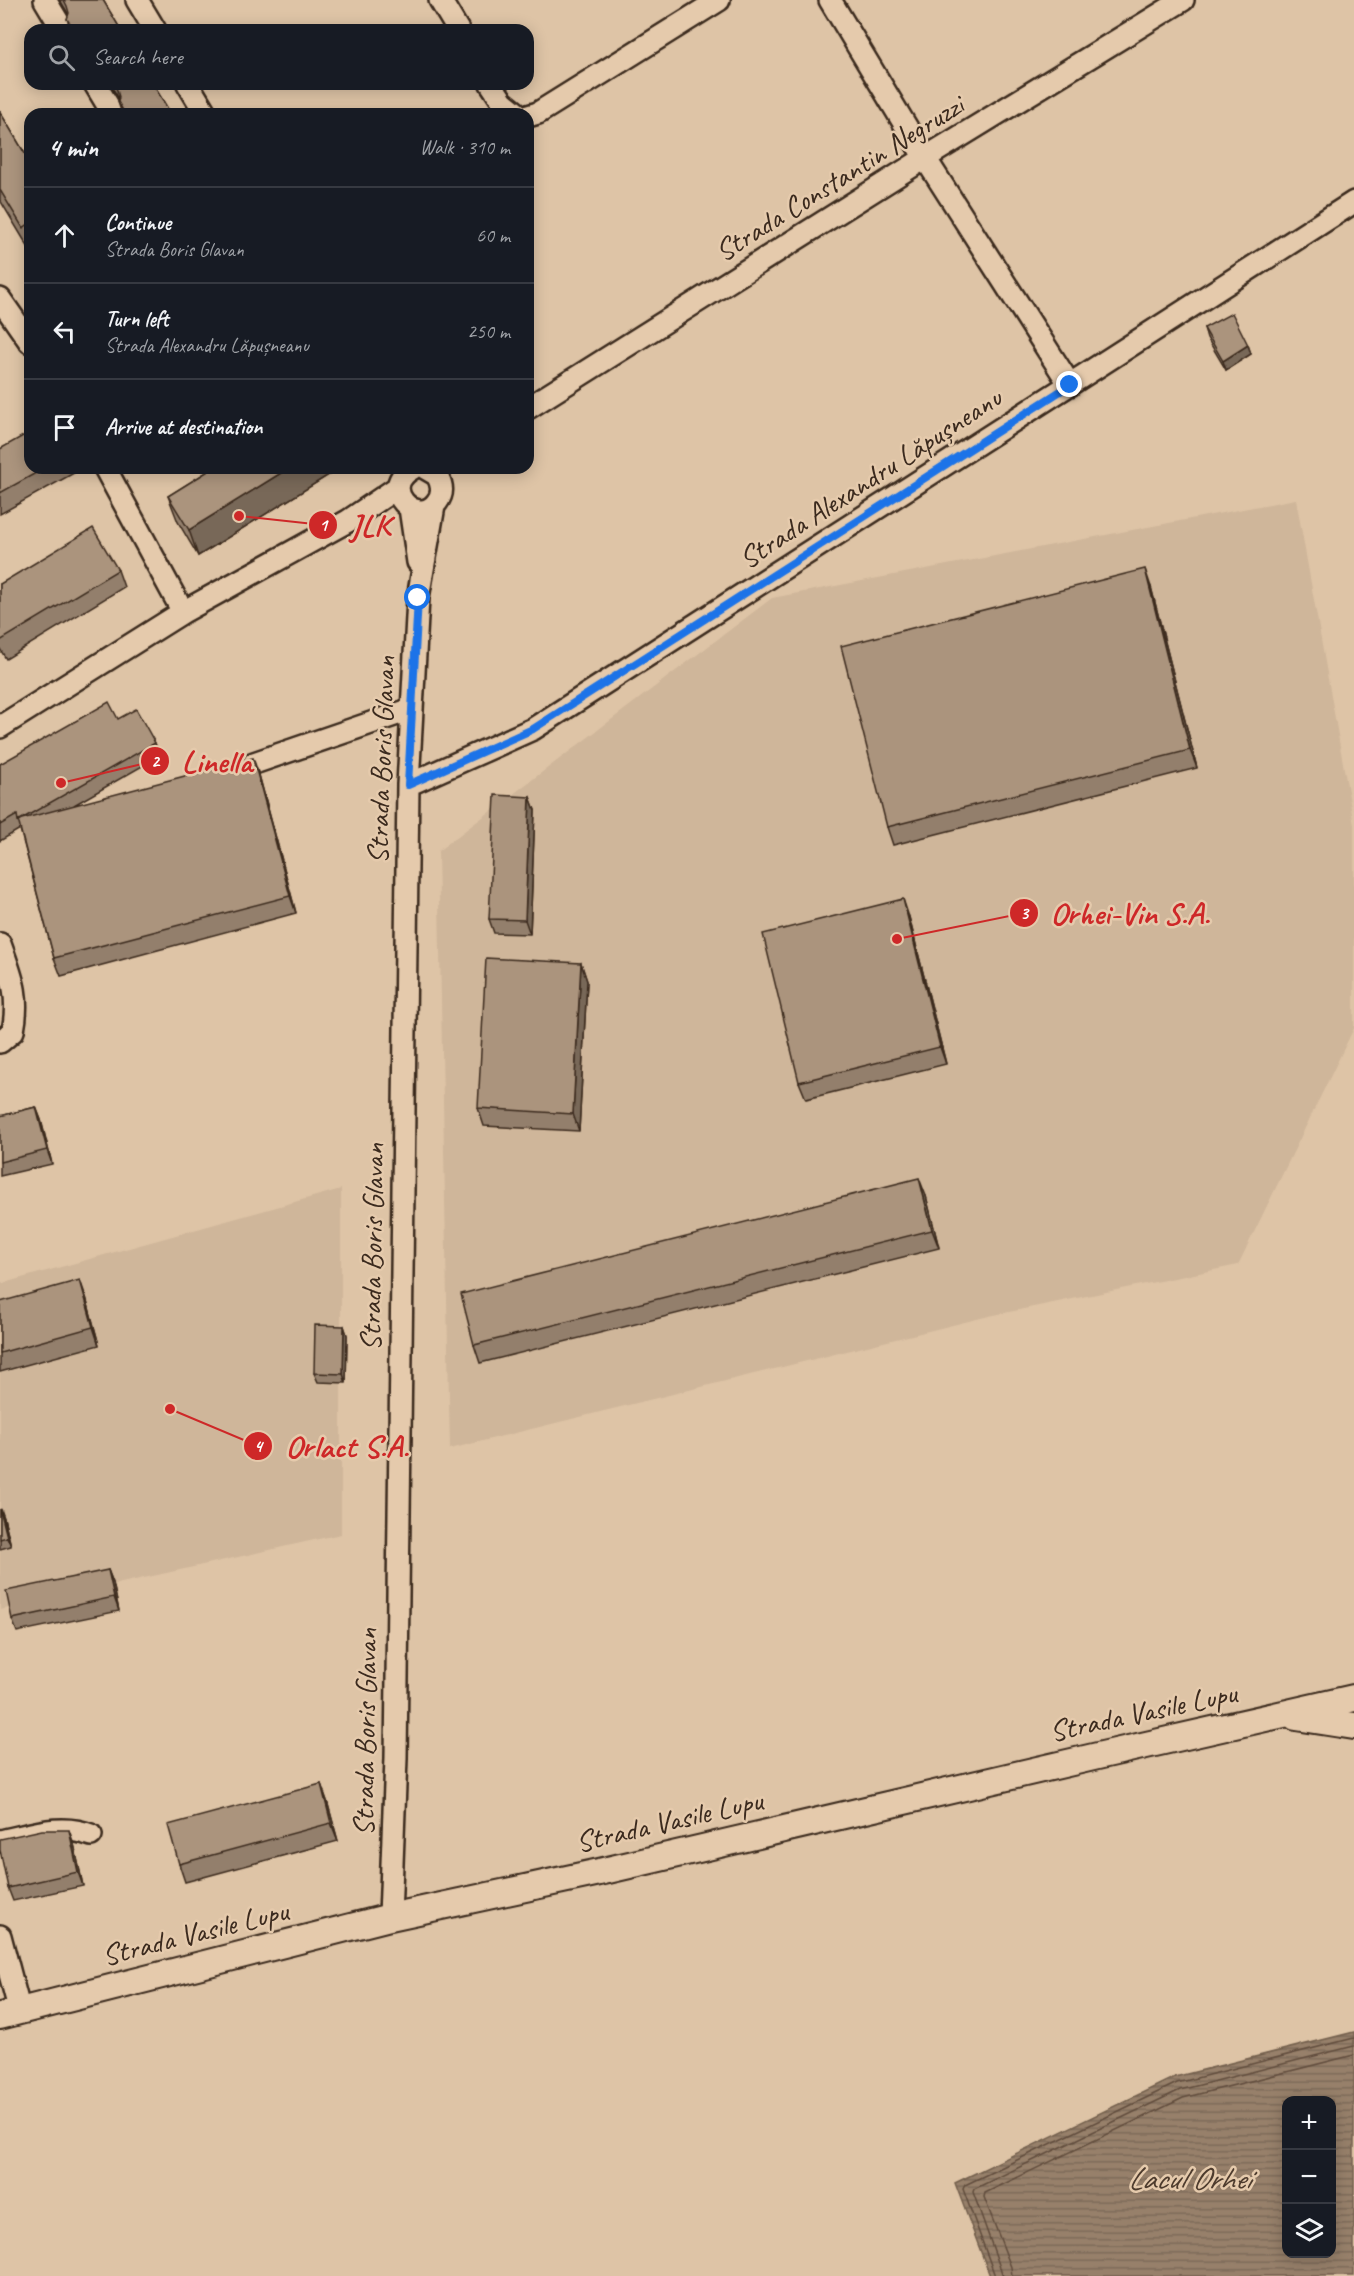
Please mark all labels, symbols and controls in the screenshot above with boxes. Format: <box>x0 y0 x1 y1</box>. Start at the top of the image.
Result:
search box <box>24 24 534 90</box>
icon: search <box>45 41 78 74</box>
text: Search here <box>93 43 183 71</box>
street label: Strada Constantin Negruzzi <box>708 84 973 270</box>
text: 4 min <box>48 131 98 164</box>
text: Walk · 310 m <box>420 135 510 160</box>
text: Continue <box>105 209 171 237</box>
icon: ahead <box>48 219 81 252</box>
text: 60 m <box>476 223 510 248</box>
text: Strada Boris Glavan <box>105 237 244 262</box>
text: Turn left <box>105 305 169 333</box>
icon: left <box>48 315 81 348</box>
text: 250 m <box>467 319 510 344</box>
text: Strada Alexandru Lăpușneanu <box>105 333 309 358</box>
route end <box>1056 371 1082 397</box>
street label: Strada Alexandru Lăpușneanu <box>731 378 1010 577</box>
icon: arrive <box>48 411 81 444</box>
text: Arrive at destination <box>105 413 262 441</box>
callout: JLK <box>308 500 402 550</box>
text: JLK <box>348 505 396 546</box>
text: 1 <box>319 514 329 536</box>
route start <box>404 584 430 610</box>
street label: Strada Boris Glavan <box>358 655 404 865</box>
callout: Linella <box>140 736 265 786</box>
text: Linella <box>182 741 255 782</box>
text: 2 <box>151 750 161 772</box>
callout: Orhei-Vin S.A. <box>1009 888 1222 938</box>
text: Orhei-Vin S.A. <box>1050 893 1210 934</box>
text: 3 <box>1020 902 1030 924</box>
street label: Strada Boris Glavan <box>351 1142 393 1351</box>
callout: Orlact S.A. <box>243 1421 420 1471</box>
text: Orlact S.A. <box>285 1426 409 1467</box>
text: 4 <box>254 1435 264 1457</box>
street label: Strada Boris Glavan <box>344 1627 386 1836</box>
street label: Strada Vasile Lupu <box>1046 1673 1242 1750</box>
street label: Strada Vasile Lupu <box>572 1781 768 1861</box>
street label: Strada Vasile Lupu <box>98 1891 294 1974</box>
map controls <box>1282 2096 1336 2258</box>
button: + <box>1282 2096 1336 2150</box>
button: − <box>1282 2150 1336 2204</box>
water label: Lacul Orhei <box>1128 2158 1258 2199</box>
button: layers <box>1282 2204 1336 2258</box>

